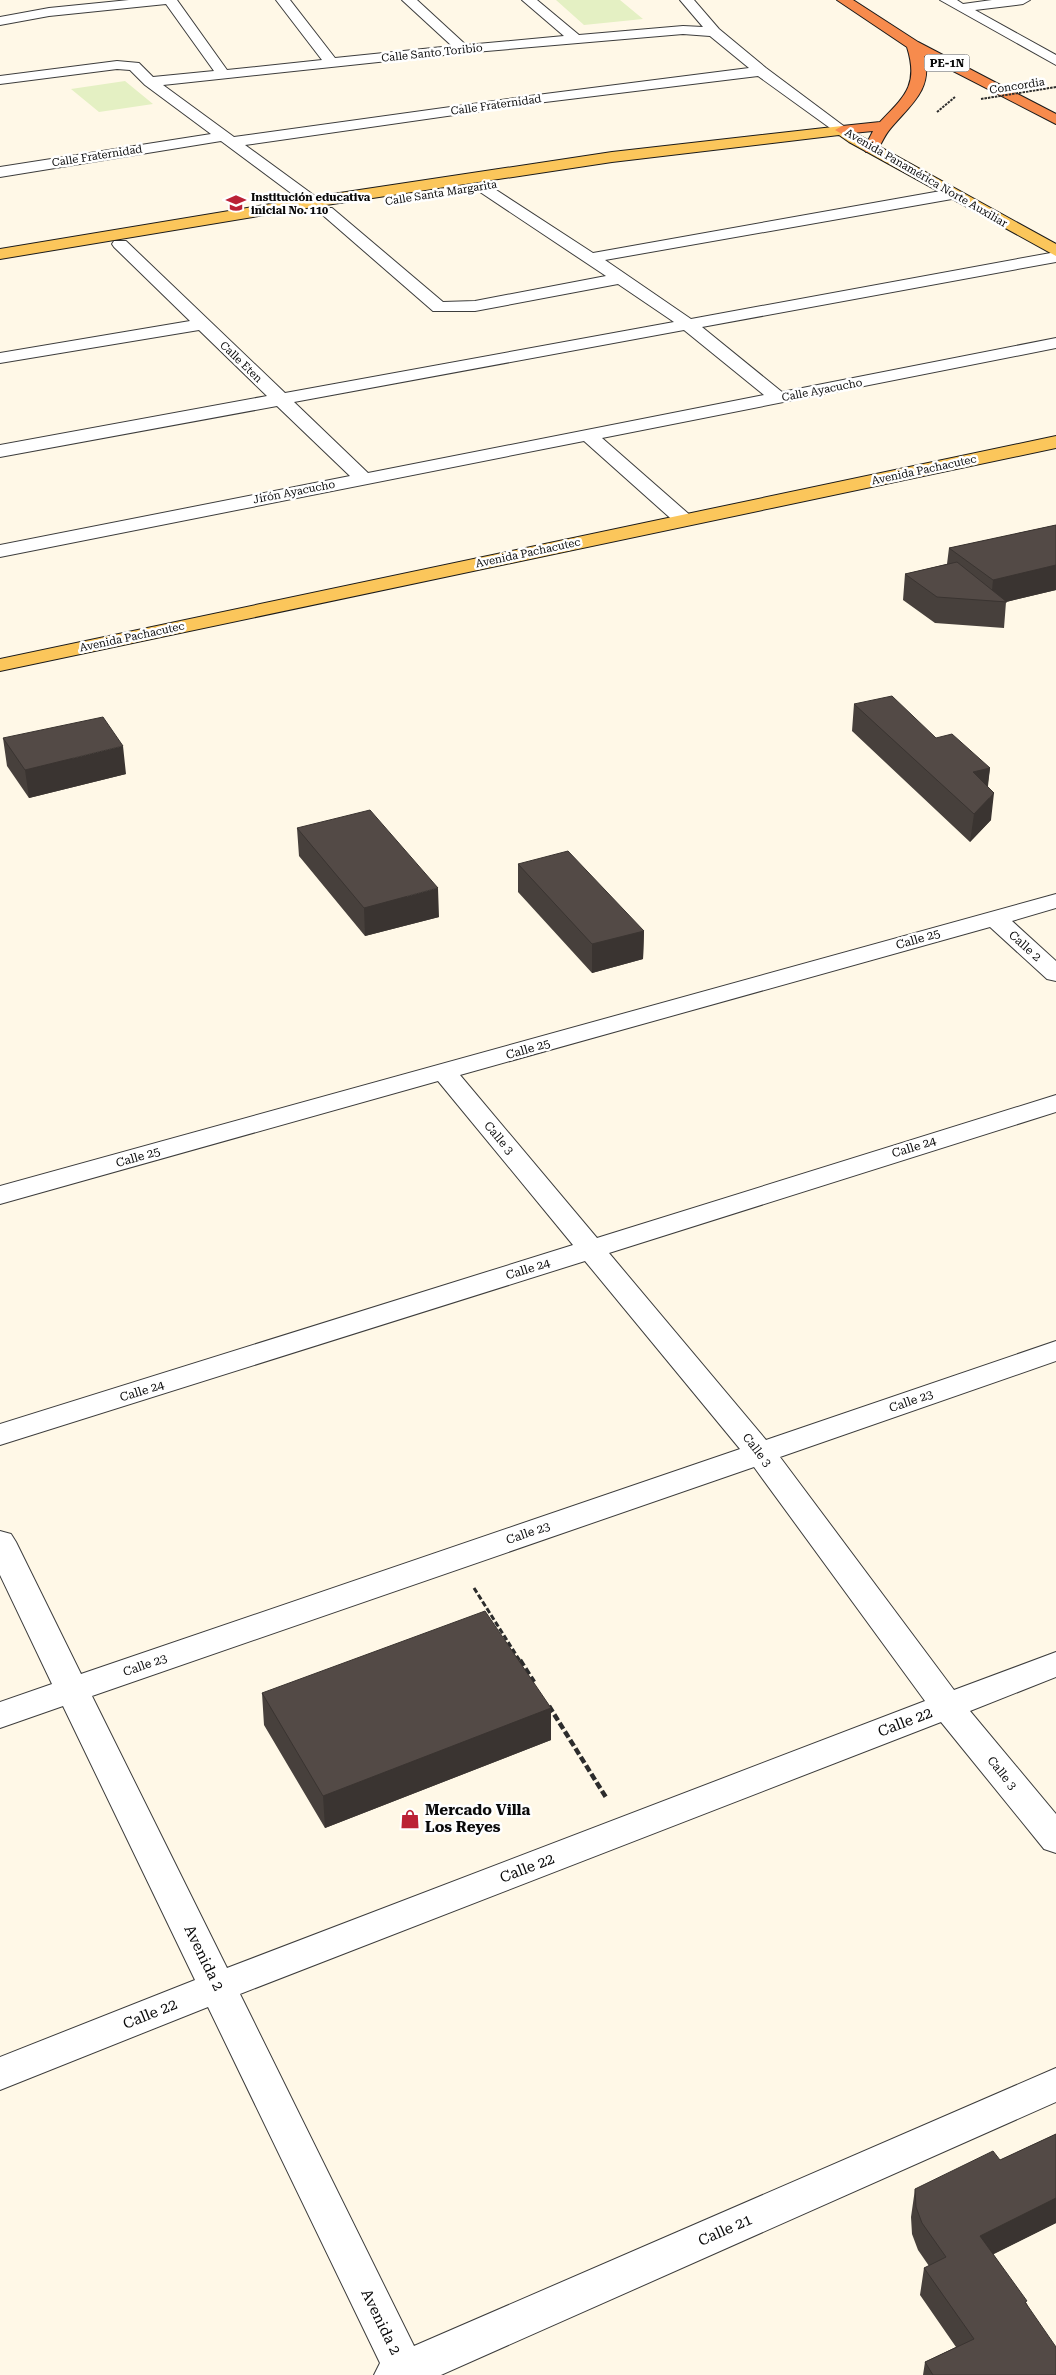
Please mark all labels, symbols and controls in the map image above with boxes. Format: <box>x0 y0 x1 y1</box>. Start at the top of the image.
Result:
street label: Calle Santo Toribio <box>381 41 484 65</box>
road number: PE-1N <box>924 54 970 72</box>
street label: Concordia <box>989 75 1046 97</box>
street label: Calle Fraternidad <box>450 92 542 118</box>
street label: Avenida Panamérica Norte Auxiliar <box>842 126 1010 230</box>
street label: Calle Fraternidad <box>51 142 143 170</box>
street label: Calle Santa Margarita <box>384 178 498 208</box>
place label: Institución educativa inicial No. 110 <box>251 191 371 217</box>
school or university icon: Institución educativa inicial No. 110 <box>225 192 247 214</box>
street label: Calle Eten <box>217 339 265 385</box>
street label: Calle Ayacucho <box>781 376 864 404</box>
street label: Avenida Pachacutec <box>870 453 978 487</box>
street label: Jirón Ayacucho <box>252 478 336 506</box>
street label: Avenida Pachacutec <box>474 536 582 570</box>
street label: Avenida Pachacutec <box>78 620 186 654</box>
street label: Calle 25 <box>894 926 942 952</box>
street label: Calle 2 <box>1006 928 1044 964</box>
street label: Calle 25 <box>504 1036 552 1062</box>
street label: Calle 3 <box>481 1119 517 1158</box>
street label: Calle 24 <box>890 1134 938 1160</box>
street label: Calle 25 <box>114 1144 162 1170</box>
street label: Calle 24 <box>504 1256 552 1282</box>
street label: Calle 24 <box>118 1378 166 1404</box>
street label: Calle 23 <box>887 1387 935 1415</box>
street label: Calle 3 <box>740 1430 775 1470</box>
street label: Calle 23 <box>504 1519 552 1547</box>
street label: Calle 23 <box>121 1651 169 1679</box>
street label: Calle 22 <box>875 1703 935 1741</box>
street label: Calle 3 <box>984 1753 1020 1793</box>
place label: Mercado Villa Los Reyes <box>425 1801 531 1836</box>
shop icon: Mercado Villa Los Reyes <box>399 1808 421 1830</box>
street label: Calle 22 <box>497 1849 557 1887</box>
street label: Avenida 2 <box>180 1922 228 1994</box>
street label: Calle 22 <box>120 1995 180 2033</box>
street label: Calle 21 <box>695 2210 755 2250</box>
street label: Avenida 2 <box>357 2286 405 2358</box>

